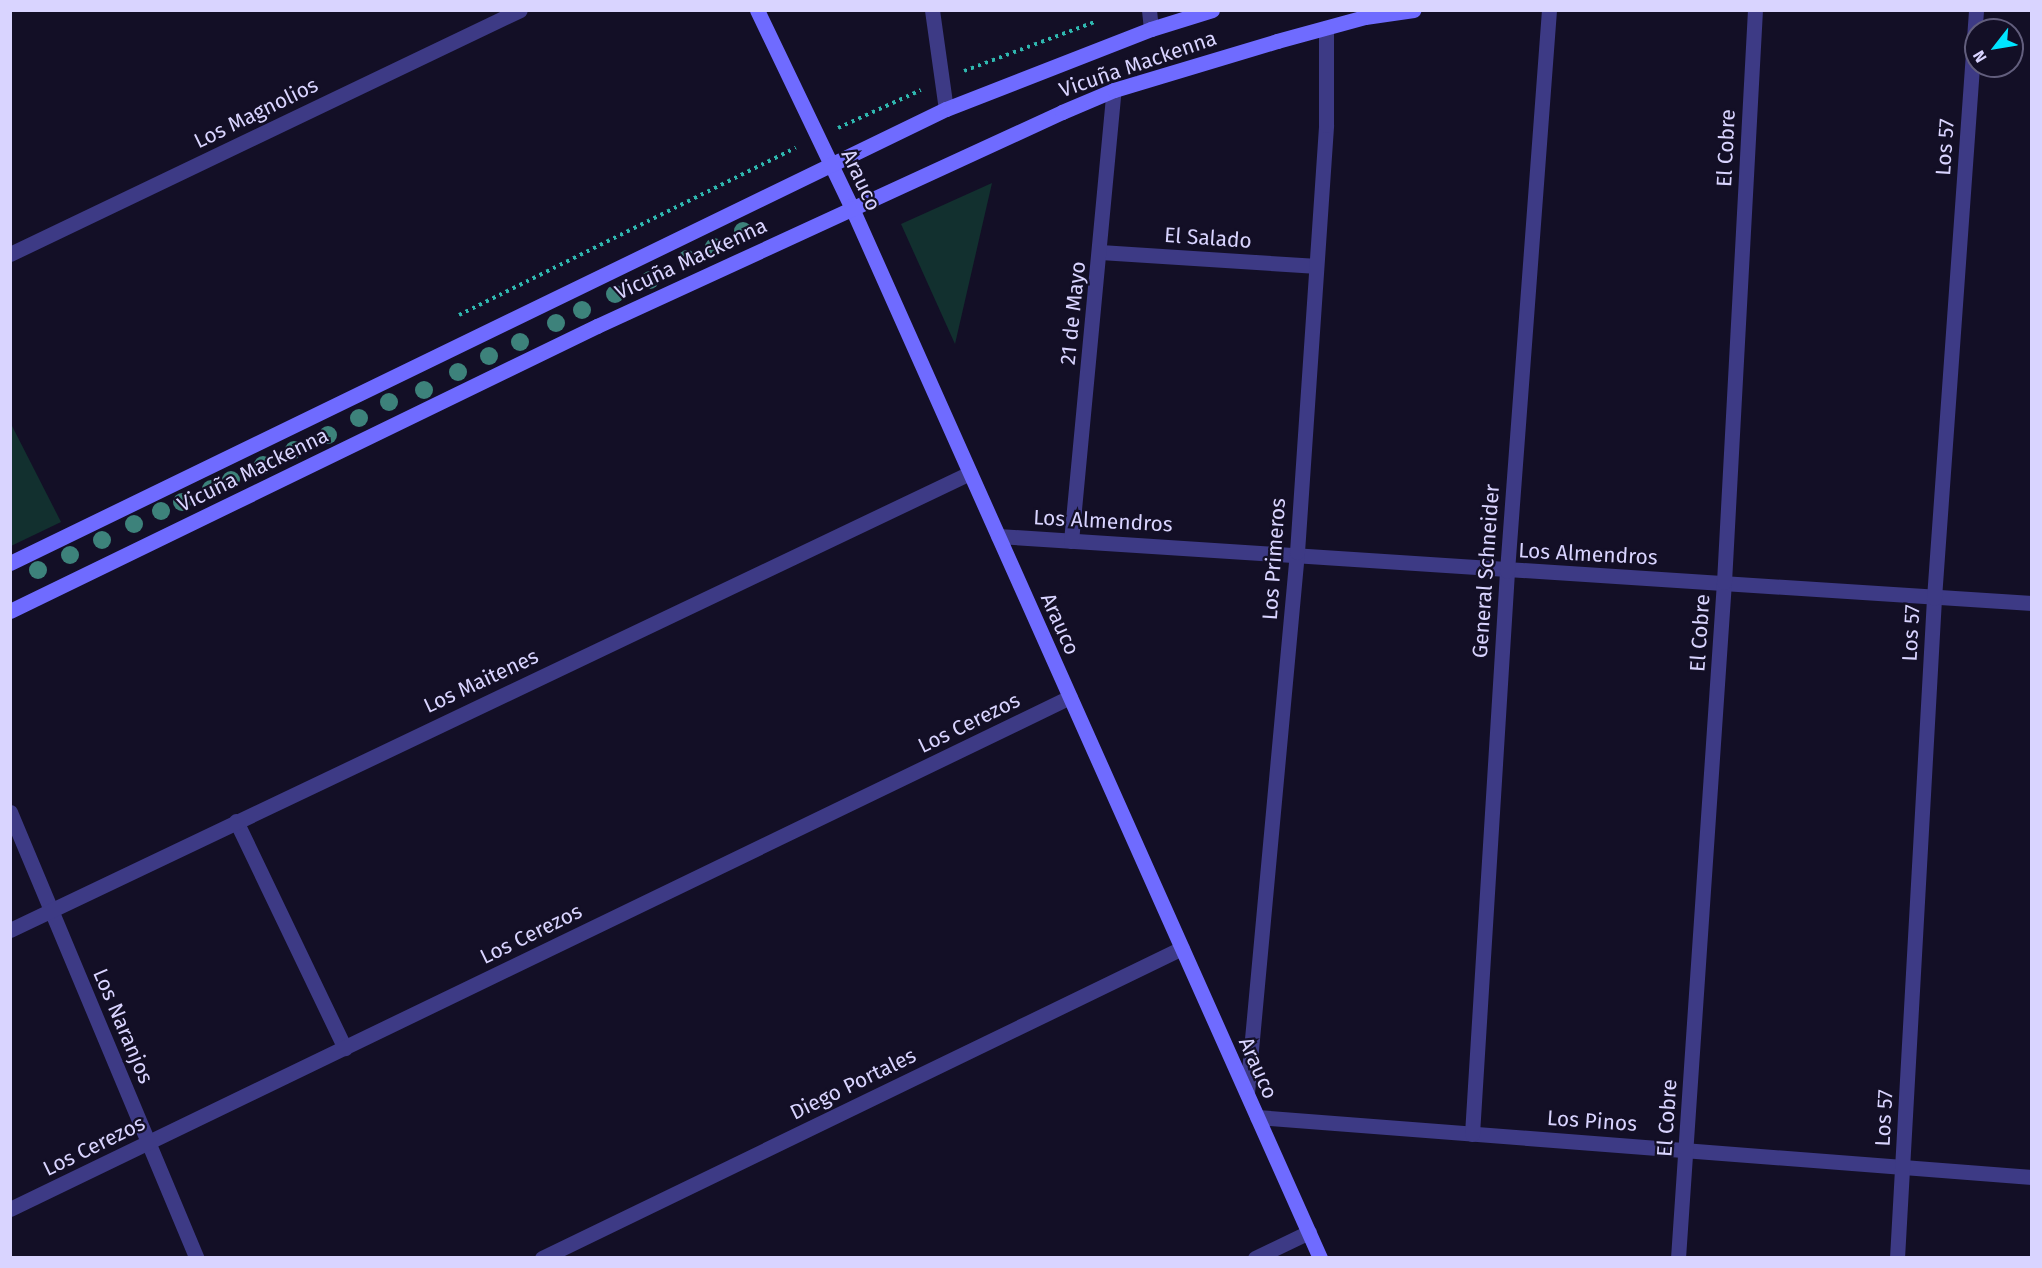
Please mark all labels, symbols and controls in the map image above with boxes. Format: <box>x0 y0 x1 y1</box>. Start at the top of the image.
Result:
north arrow <box>1964 18 2024 78</box>
street label: Vicuña Mackenna <box>1056 25 1220 103</box>
text: N <box>1969 47 1991 66</box>
street label: Los Magnolios <box>190 72 322 154</box>
street label: El Cobre <box>1711 108 1741 188</box>
street label: Los 57 <box>1930 118 1960 176</box>
street label: Arauco <box>836 145 886 215</box>
street label: Vicuña Mackenna <box>611 213 771 305</box>
street label: El Salado <box>1163 222 1253 254</box>
street label: 21 de Mayo <box>1055 260 1091 366</box>
street label: Vicuña Mackenna <box>173 423 333 517</box>
street label: General Schneider <box>1467 483 1505 659</box>
street label: Los Primeros <box>1257 497 1291 621</box>
street label: Los Almendros <box>1033 505 1173 537</box>
street label: Los Almendros <box>1518 538 1658 570</box>
street label: Arauco <box>1035 589 1085 659</box>
street label: El Cobre <box>1685 593 1715 673</box>
street label: Los 57 <box>1897 604 1925 662</box>
street label: Los Maitenes <box>420 643 542 719</box>
street label: Los Cerezos <box>914 688 1024 758</box>
street label: Los Cerezos <box>476 899 586 969</box>
street label: Los Naranjos <box>87 965 159 1087</box>
street label: Arauco <box>1233 1033 1283 1103</box>
street label: Diego Portales <box>786 1043 920 1125</box>
street label: El Cobre <box>1652 1078 1682 1158</box>
street label: Los 57 <box>1870 1089 1898 1147</box>
street label: Los Pinos <box>1546 1105 1638 1137</box>
street label: Los Cerezos <box>39 1111 149 1181</box>

